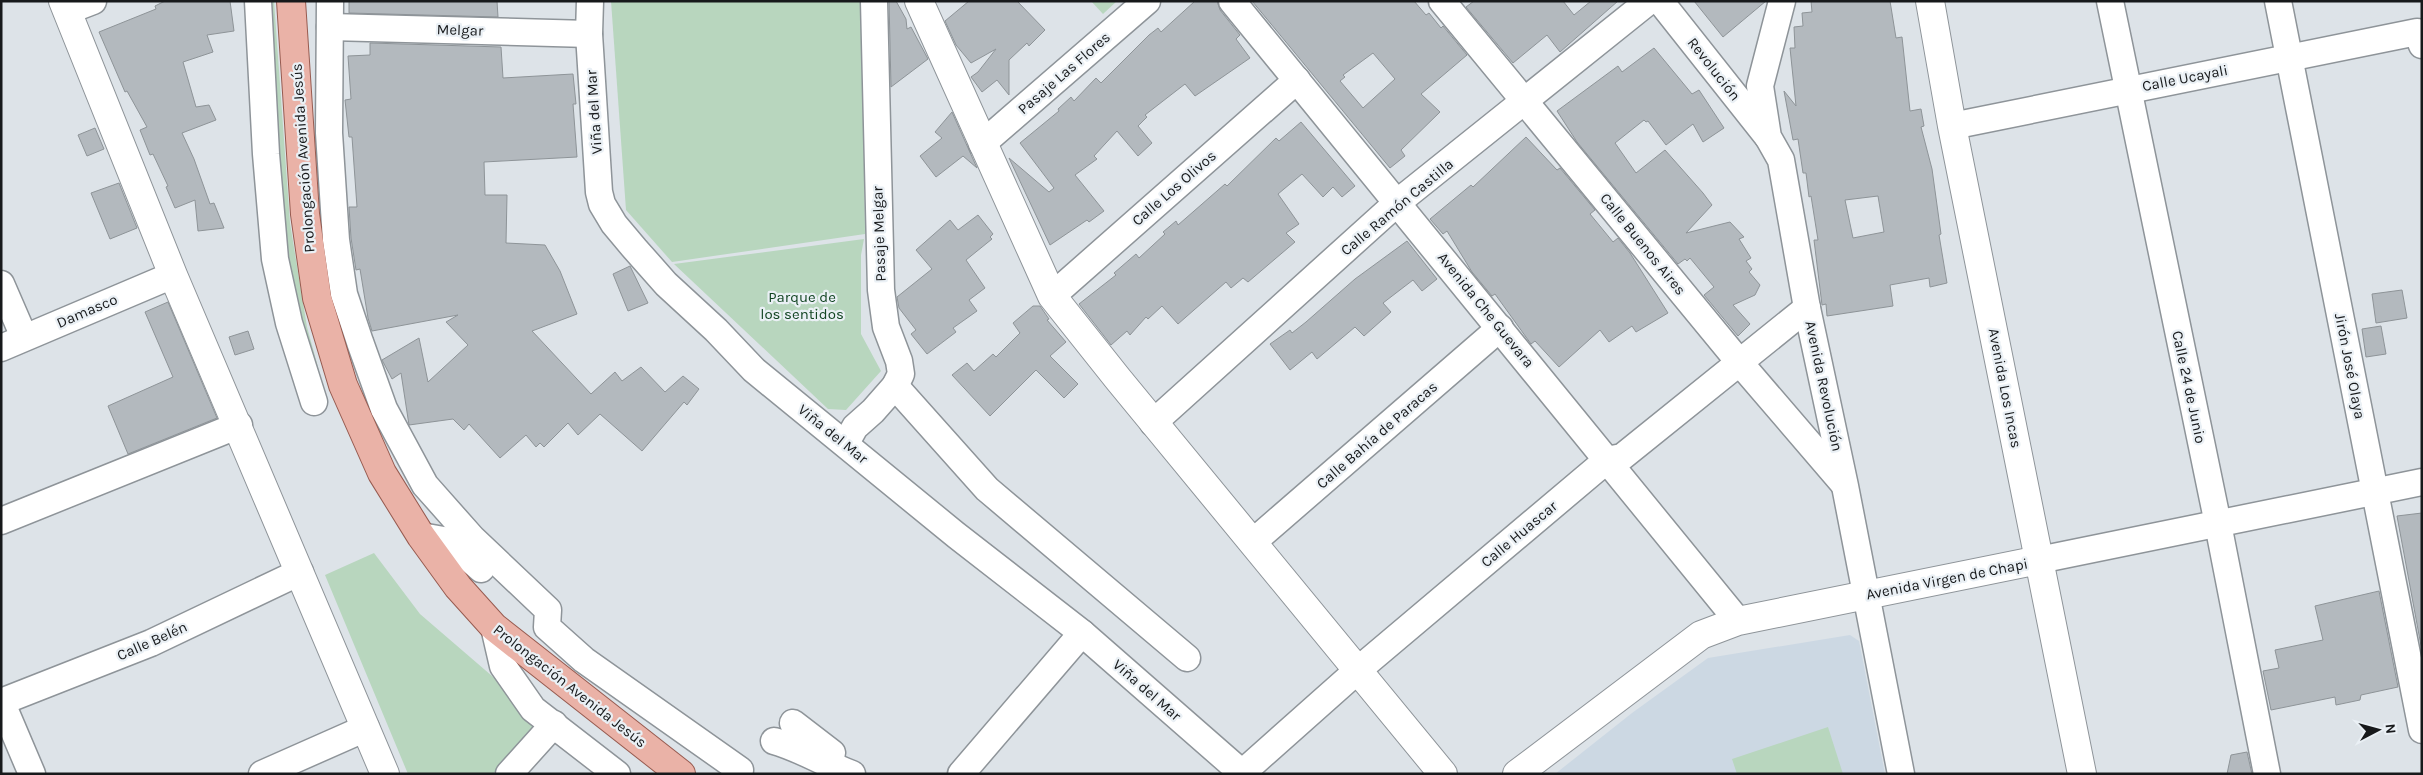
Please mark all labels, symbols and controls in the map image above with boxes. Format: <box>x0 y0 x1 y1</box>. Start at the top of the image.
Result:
street label: Melgar <box>436 20 484 40</box>
street label: Pasaje Las Flores <box>1014 28 1114 118</box>
street label: Revolución <box>1684 34 1744 104</box>
street label: Calle Ucayali <box>2141 61 2229 95</box>
street label: Prolongación Avenida Jesús <box>287 63 319 253</box>
street label: Viña del Mar <box>582 69 606 155</box>
street label: Calle Los Olivos <box>1128 147 1220 229</box>
street label: Calle Ramón Castilla <box>1337 155 1457 259</box>
street label: Pasaje Melgar <box>868 185 890 282</box>
street label: Calle Buenos Aires <box>1596 189 1690 299</box>
street label: Avenida Che Guevara <box>1434 249 1538 371</box>
park label: Parque de los sentidos <box>760 288 844 323</box>
street label: Damasco <box>54 290 120 332</box>
street label: Jirón José Olaya <box>2331 311 2369 421</box>
street label: Avenida Revolución <box>1801 319 1847 453</box>
street label: Avenida Los Incas <box>1985 327 2025 449</box>
street label: Calle 24 de Junio <box>2168 329 2210 445</box>
street label: Calle Bahía de Paracas <box>1313 378 1441 492</box>
street label: Viña del Mar <box>794 400 872 468</box>
street label: Calle Huascar <box>1477 497 1561 571</box>
street label: Avenida Virgen de Chapi <box>1865 554 2029 604</box>
street label: Calle Belén <box>114 618 190 664</box>
street label: Prolongación Avenida Jesús <box>490 621 650 751</box>
street label: Viña del Mar <box>1109 655 1185 725</box>
north arrow <box>2353 705 2403 755</box>
text: N <box>2381 723 2399 735</box>

